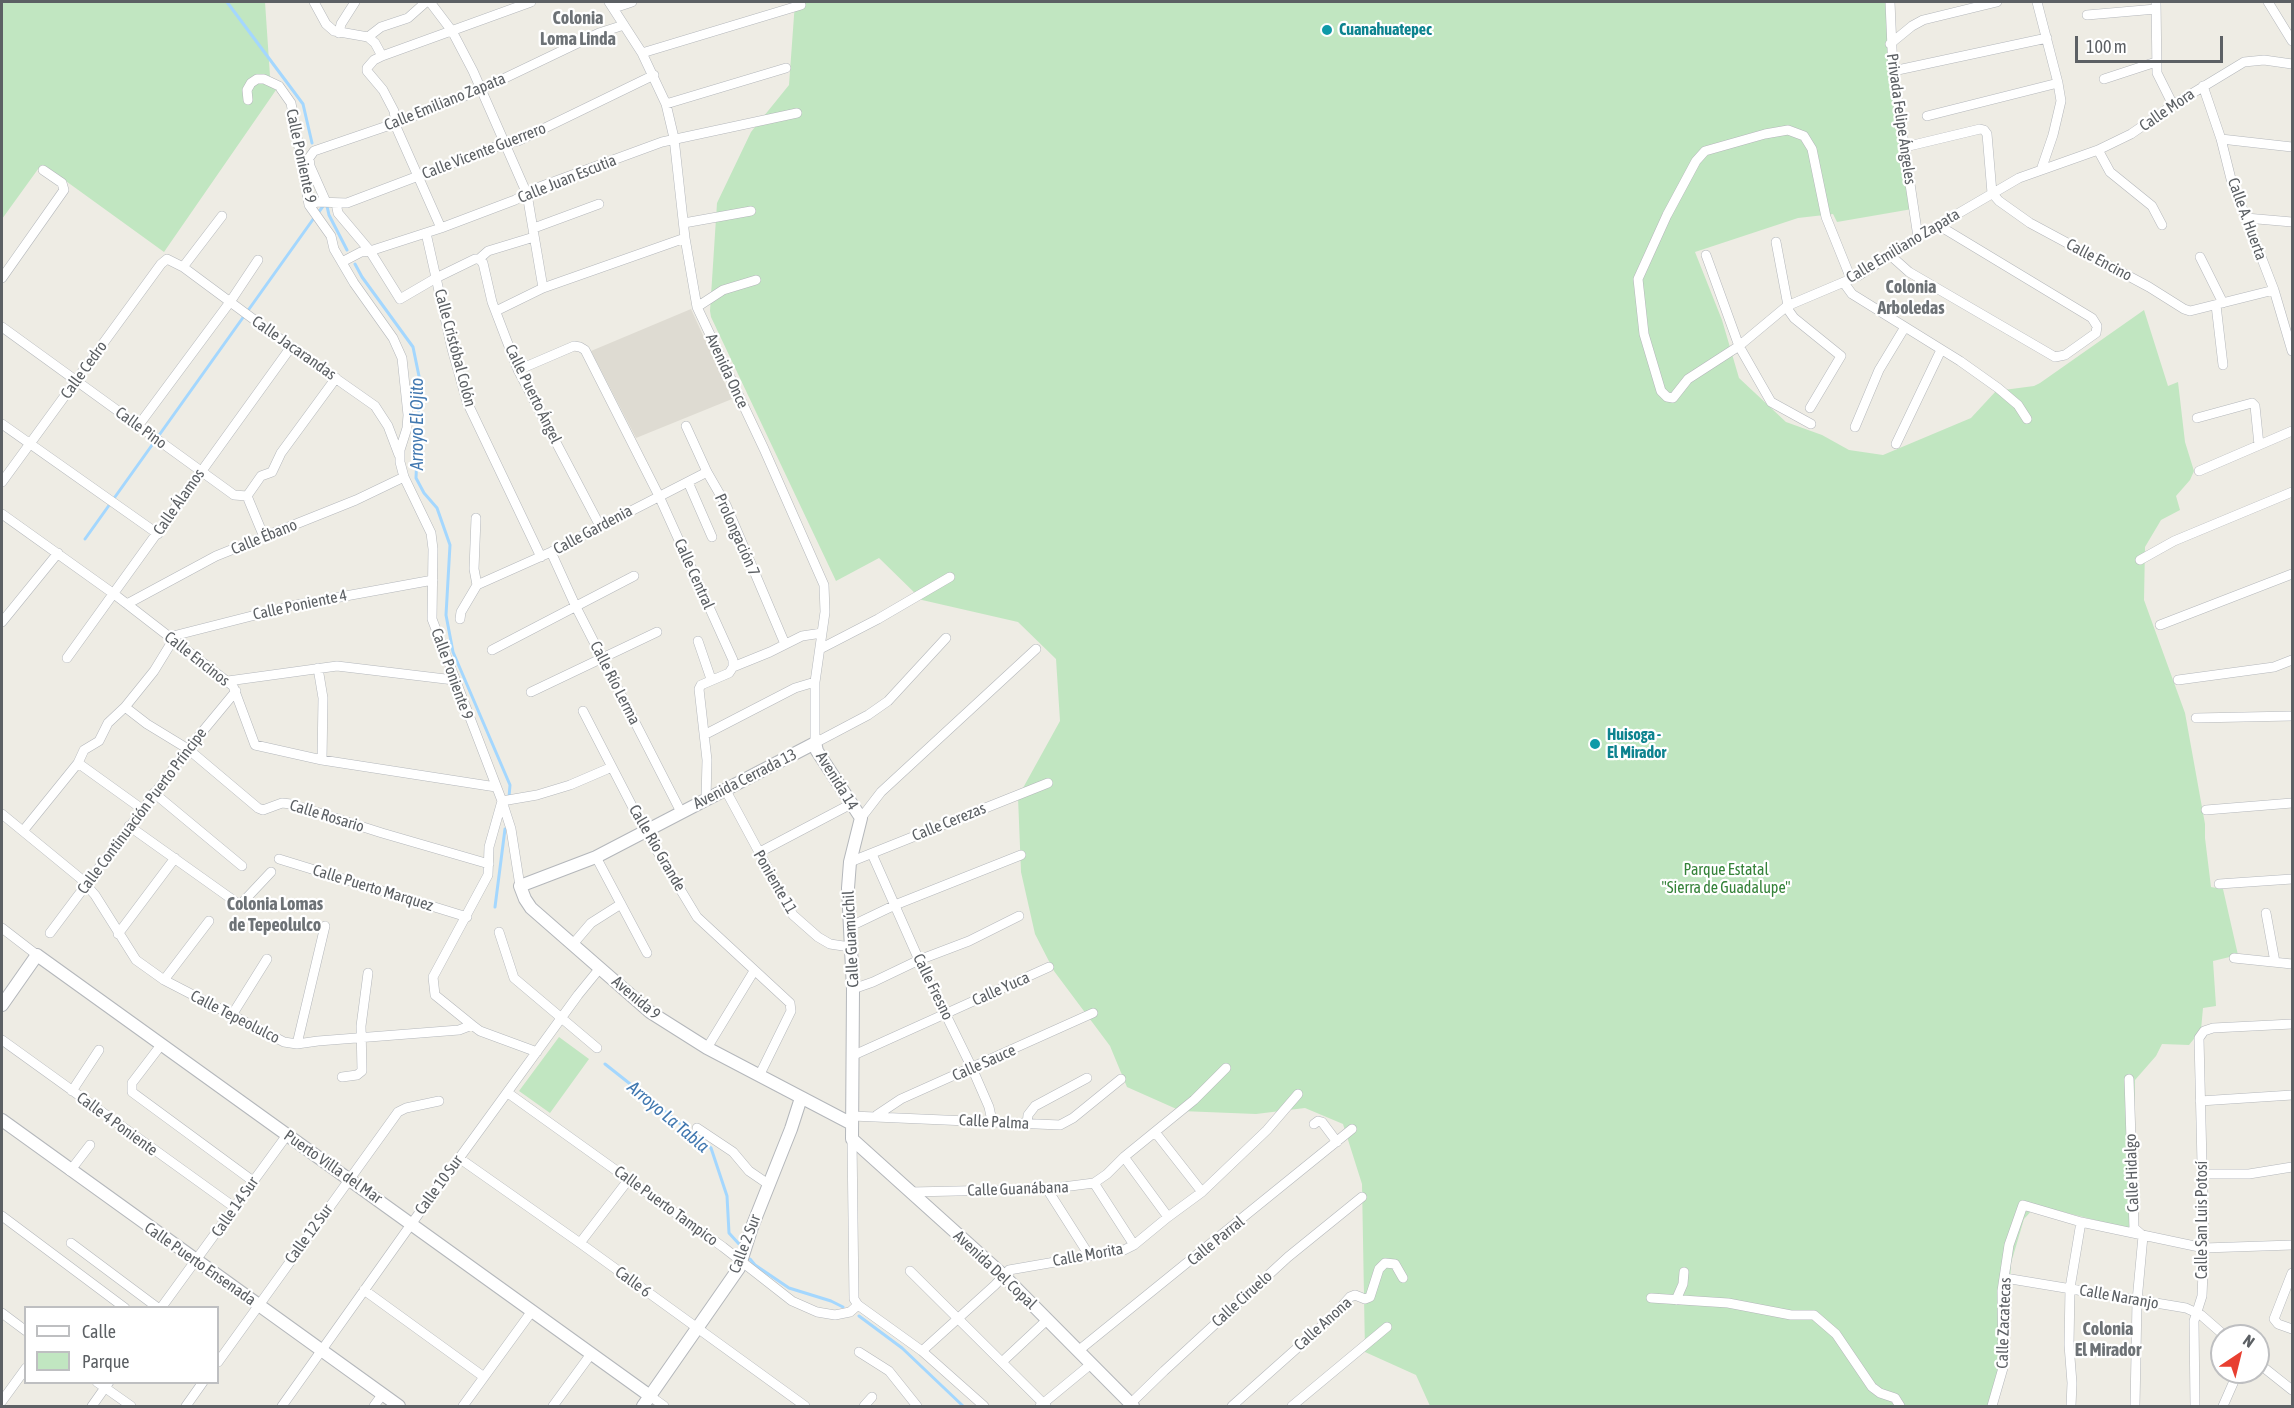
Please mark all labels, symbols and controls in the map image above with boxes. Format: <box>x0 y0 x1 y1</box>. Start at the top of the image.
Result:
district label: Colonia Loma Linda <box>540 7 616 50</box>
place label: Cuanahuatepec <box>1339 20 1432 40</box>
marker: Cuanahuatepec <box>1320 23 1334 37</box>
scale bar <box>2078 24 2226 62</box>
text: 100 m <box>2086 36 2127 57</box>
street label: Privada Felipe Ángeles <box>1882 52 1920 186</box>
street label: Calle Emiliano Zapata <box>382 69 508 135</box>
street label: Calle Mora <box>2136 85 2198 135</box>
street label: Calle Poniente 9 <box>282 107 320 205</box>
street label: Calle Vicente Guerrero <box>419 119 549 183</box>
street label: Calle Juan Escutia <box>515 151 619 207</box>
street label: Calle A. Huerta <box>2223 175 2271 263</box>
street label: Calle Emiliano Zapata <box>1843 205 1963 287</box>
street label: Calle Encino <box>2063 235 2135 285</box>
district label: Colonia Arboledas <box>1877 276 1945 318</box>
street label: Calle Cristóbal Colón <box>430 287 480 409</box>
street label: Calle Jacarandas <box>248 312 340 384</box>
street label: Avenida Once <box>701 330 753 412</box>
street label: Calle Cedro <box>57 337 111 403</box>
street label: Calle Puerto Ángel <box>501 341 565 447</box>
water label: Arroyo El Ojito <box>406 378 428 470</box>
street label: Calle Pino <box>112 403 170 453</box>
street label: Calle Álamos <box>149 465 209 539</box>
street label: Prolongación 7 <box>710 491 764 579</box>
street label: Calle Gardenia <box>550 501 636 559</box>
street label: Calle Ébano <box>228 515 300 559</box>
street label: Calle Central <box>670 536 718 612</box>
street label: Calle Poniente 4 <box>251 586 349 624</box>
street label: Calle Poniente 9 <box>427 626 477 722</box>
street label: Calle Encinos <box>161 628 233 690</box>
street label: Calle Río Lerma <box>586 638 644 728</box>
street label: Calle Continuación Puerto Príncipe <box>73 724 211 898</box>
place label: Huisoga - El Mirador <box>1607 725 1666 763</box>
marker: Huisoga - El Mirador <box>1588 737 1602 751</box>
street label: Avenida Cerrada 13 <box>690 745 800 813</box>
street label: Avenida 14 <box>812 748 862 814</box>
street label: Calle Rosario <box>287 796 367 836</box>
street label: Calle Cerezas <box>909 799 989 845</box>
street label: Calle Río Grande <box>625 801 689 895</box>
street label: Poniente 11 <box>749 847 801 917</box>
park label: Parque Estatal "Sierra de Guadalupe" <box>1662 860 1790 898</box>
street label: Calle Puerto Marquez <box>310 861 436 915</box>
street label: Calle Guamúchil <box>839 890 863 988</box>
district label: Colonia Lomas de Tepeolulco <box>227 893 323 936</box>
street label: Calle Fresno <box>909 951 957 1023</box>
street label: Calle Yuca <box>969 968 1033 1010</box>
street label: Avenida 9 <box>608 972 664 1024</box>
street label: Calle Tepeolulco <box>187 986 283 1048</box>
street label: Calle Sauce <box>949 1041 1019 1085</box>
water label: Arroyo La Tabla <box>623 1077 713 1157</box>
street label: Calle 4 Poniente <box>73 1088 161 1160</box>
street label: Calle Palma <box>958 1111 1030 1133</box>
street label: Puerto Villa del Mar <box>280 1126 386 1208</box>
street label: Calle Hidalgo <box>2121 1133 2143 1213</box>
street label: Calle 10 Sur <box>411 1152 467 1218</box>
street label: Calle San Luis Potosí <box>2192 1161 2212 1279</box>
street label: Calle Puerto Tampico <box>610 1162 722 1250</box>
street label: Calle 14 Sur <box>207 1173 263 1241</box>
street label: Calle Guanábana <box>967 1178 1069 1200</box>
street label: Calle 12 Sur <box>281 1201 337 1267</box>
street label: Calle 2 Sur <box>725 1212 765 1276</box>
street label: Calle Parral <box>1183 1212 1249 1270</box>
street label: Calle Puerto Ensenada <box>141 1218 259 1310</box>
street label: Avenida Del Copal <box>949 1227 1041 1313</box>
street label: Calle Morita <box>1051 1239 1125 1271</box>
street label: Calle 6 <box>611 1262 655 1302</box>
street label: Calle Ciruelo <box>1208 1267 1276 1331</box>
street label: Calle Zacatecas <box>1993 1277 2015 1369</box>
street label: Calle Naranjo <box>2078 1281 2160 1313</box>
street label: Calle Anona <box>1290 1293 1356 1355</box>
legend <box>24 1306 219 1384</box>
district label: Colonia El Mirador <box>2075 1318 2141 1360</box>
text: Calle <box>82 1321 116 1342</box>
north arrow <box>2210 1324 2270 1384</box>
text: N <box>2240 1331 2258 1351</box>
text: Parque <box>82 1351 130 1372</box>

